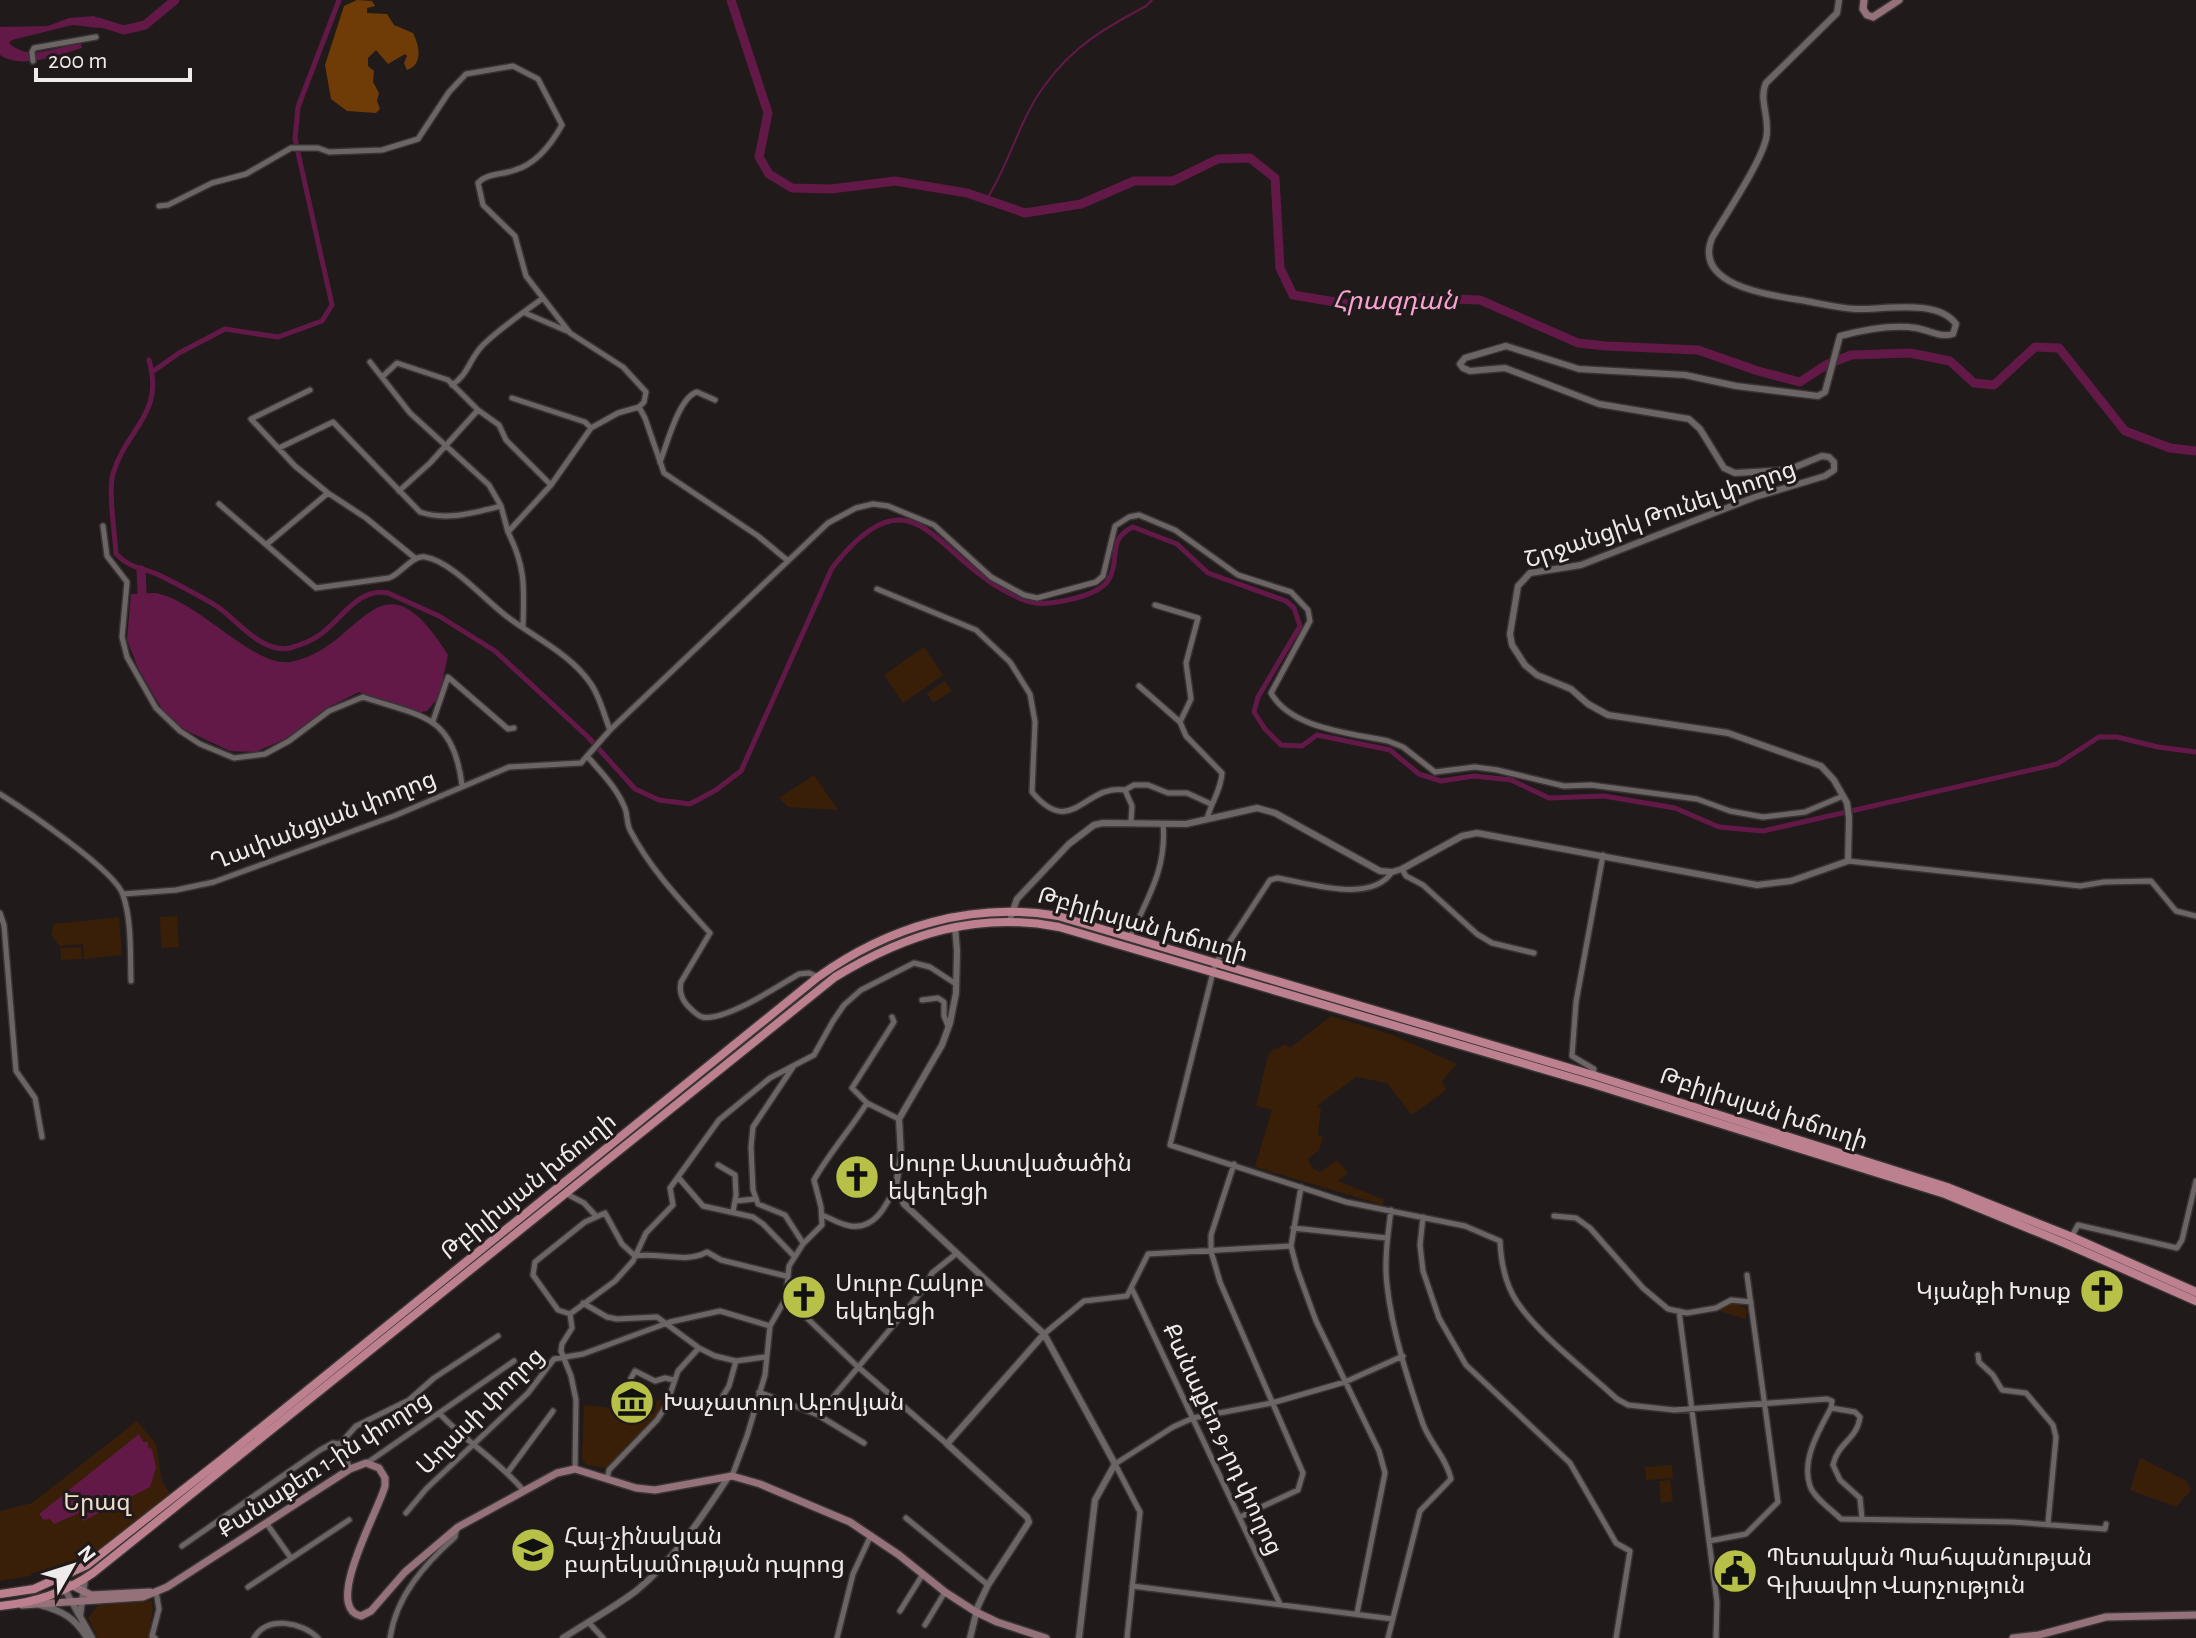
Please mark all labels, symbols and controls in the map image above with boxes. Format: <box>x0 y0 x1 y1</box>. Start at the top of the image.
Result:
scale bar <box>36 32 190 82</box>
text: 200 m <box>48 49 107 73</box>
water label: Հրազդան <box>1333 288 1459 316</box>
street label: Շրջանցիկ Թունել փողոց <box>1522 457 1799 574</box>
street label: Ղափանցյան փողոց <box>207 767 440 876</box>
street label: Թբիլիսյան խճուղի <box>1035 883 1251 967</box>
street label: Թբիլիսյան խճուղի <box>1656 1064 1871 1155</box>
street label: Թբիլիսյան խճուղի <box>437 1109 621 1265</box>
place label: Սուրբ Աստվածածին եկեղեցի <box>888 1152 1132 1205</box>
church icon: Սուրբ Աստվածածին եկեղեցի <box>833 1153 881 1201</box>
church icon: Կյանքի Խոսք <box>2078 1267 2126 1315</box>
place label: Սուրբ Հակոբ եկեղեցի <box>835 1272 984 1325</box>
church icon: Սուրբ Հակոբ եկեղեցի <box>780 1273 828 1321</box>
place label: Կյանքի Խոսք <box>1916 1280 2071 1305</box>
street label: Քանաքեռ 9-րդ փողոց <box>1157 1320 1286 1559</box>
street label: Աղասի փողոց <box>413 1344 549 1480</box>
museum icon: Խաչատուր Աբովյան <box>608 1378 656 1426</box>
street label: Քանաքեռ 1-ին փողոց <box>214 1387 436 1543</box>
place label: Խաչատուր Աբովյան <box>663 1391 905 1416</box>
park label: Երազ <box>63 1491 132 1516</box>
place label: Հայ-չինական բարեկամության դպրոց <box>564 1525 845 1578</box>
north arrow <box>32 1526 112 1606</box>
school or university icon: Հայ-չինական բարեկամության դպրոց <box>509 1526 557 1574</box>
text: N <box>73 1541 100 1567</box>
place label: Պետական Պահպանության Գլխավոր Վարչություն <box>1766 1546 2092 1599</box>
public building icon: Պետական Պահպանության Գլխավոր Վարչություն <box>1711 1547 1759 1595</box>

